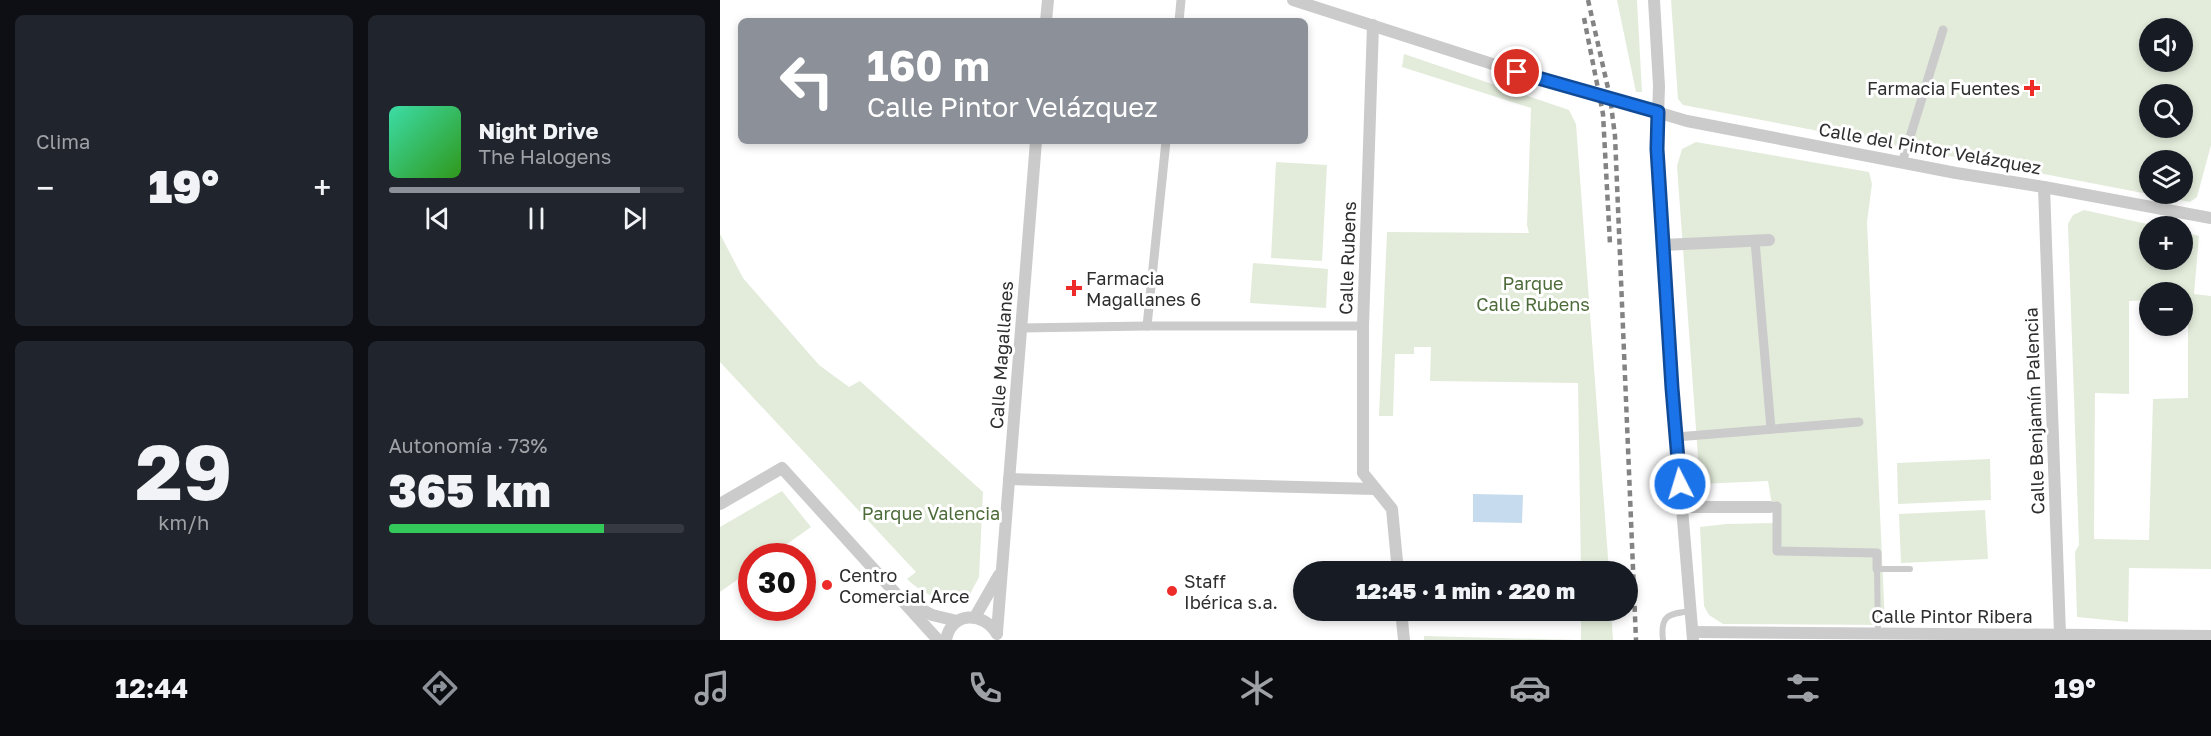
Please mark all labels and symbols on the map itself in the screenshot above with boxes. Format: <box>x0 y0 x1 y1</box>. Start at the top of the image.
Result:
pin <box>1491 46 1542 97</box>
place label: Farmacia Fuentes <box>1867 77 2020 99</box>
marker: Farmacia Fuentes <box>2025 81 2039 95</box>
street label: Calle del Pintor Velázquez <box>1817 118 2043 178</box>
street label: Calle Rubens <box>1334 201 1360 315</box>
place label: Farmacia Magallanes 6 <box>1086 267 1201 310</box>
park label: Parque Calle Rubens <box>1476 272 1590 315</box>
street label: Calle Magallanes <box>985 280 1017 430</box>
marker: Farmacia Magallanes 6 <box>1067 281 1081 295</box>
street label: Calle Benjamín Palencia <box>2019 307 2049 515</box>
position arrow <box>1648 452 1712 516</box>
park label: Parque Valencia <box>862 502 1000 524</box>
speed limit sign: 30 <box>738 543 816 621</box>
place label: Centro Comercial Arce <box>839 564 969 607</box>
place label: Staff Ibérica s.a. <box>1184 570 1278 613</box>
marker: Centro Comercial Arce <box>820 578 834 592</box>
marker: Staff Ibérica s.a. <box>1165 584 1179 598</box>
street label: Calle Pintor Ribera <box>1871 605 2033 627</box>

